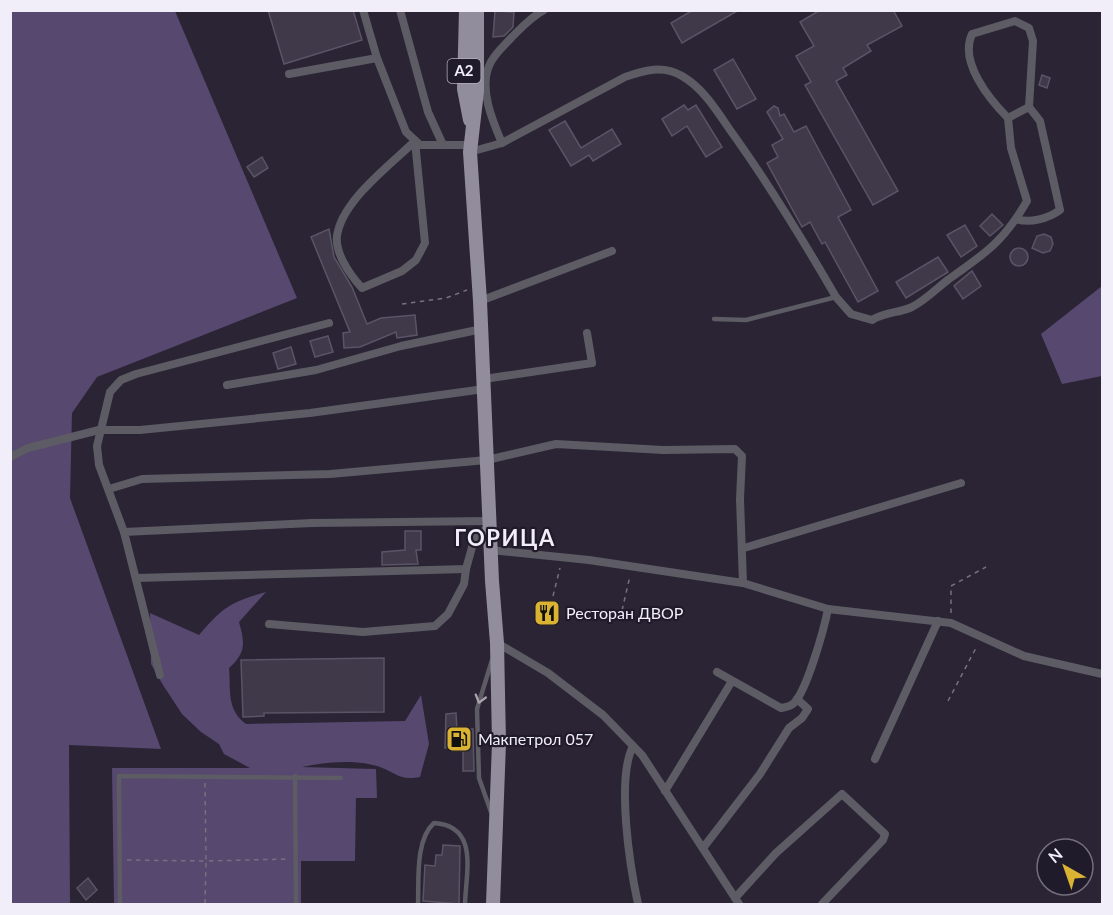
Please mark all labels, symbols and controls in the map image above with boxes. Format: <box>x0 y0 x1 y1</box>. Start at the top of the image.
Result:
road number: A2 <box>448 59 480 83</box>
district label: ГОРИЦА <box>454 524 556 551</box>
restaurant icon: Ресторан ДВОР <box>532 598 562 628</box>
place label: Ресторан ДВОР <box>566 603 684 622</box>
one-way arrow <box>475 693 487 704</box>
fuel station icon: Макпетрол 057 <box>444 724 474 754</box>
place label: Макпетрол 057 <box>478 729 593 748</box>
north arrow <box>1035 837 1095 897</box>
text: N <box>1044 844 1066 866</box>

